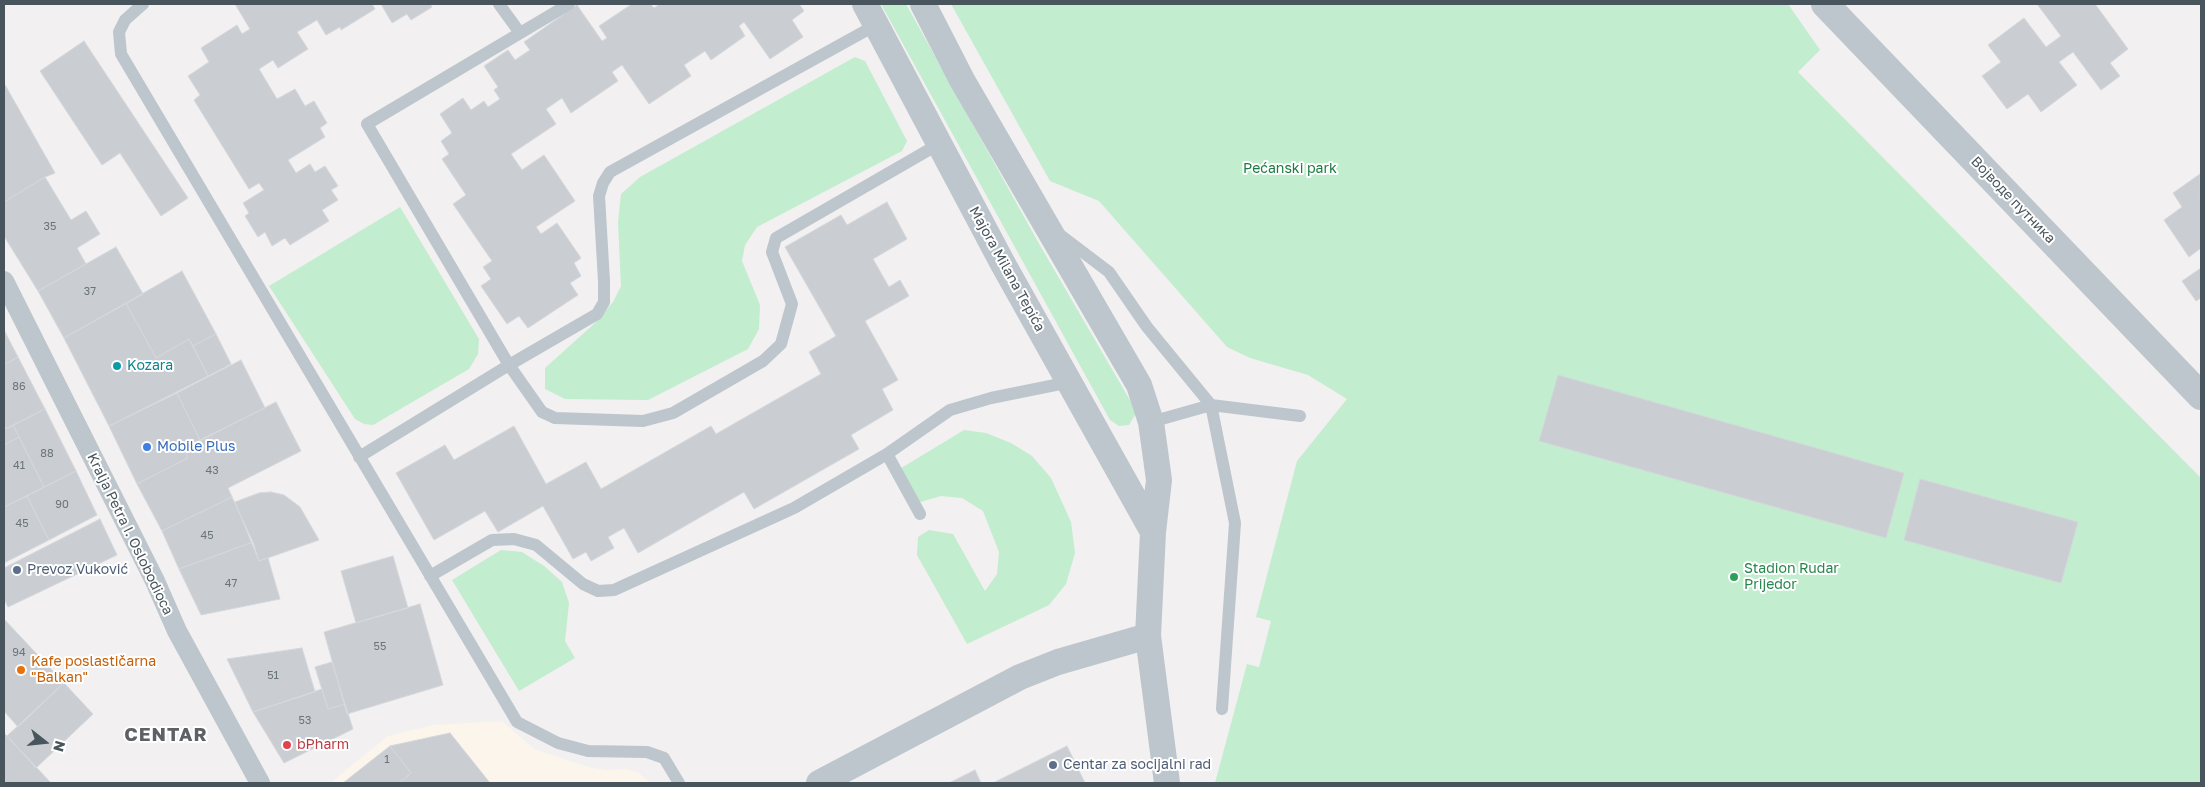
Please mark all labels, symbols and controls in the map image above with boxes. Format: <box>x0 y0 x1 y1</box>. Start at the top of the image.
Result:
street label: Војводе путника <box>1967 153 2059 247</box>
park label: Pećanski park <box>1243 161 1337 177</box>
street label: Majora Milana Tepića <box>966 203 1048 335</box>
house number: 35 <box>44 220 56 234</box>
house number: 37 <box>84 285 96 299</box>
place label: Kozara <box>127 358 173 374</box>
marker: Kozara <box>111 360 123 372</box>
house number: 86 <box>12 380 26 394</box>
place label: Mobile Plus <box>157 439 235 455</box>
marker: Mobile Plus <box>141 441 153 453</box>
house number: 88 <box>40 447 54 461</box>
street label: Kralja Petra I. Oslobodioca <box>83 450 177 618</box>
house number: 41 <box>13 459 25 473</box>
house number: 43 <box>205 464 219 478</box>
house number: 90 <box>55 498 69 512</box>
house number: 45 <box>15 517 29 531</box>
house number: 45 <box>200 529 214 543</box>
place label: Stadion Rudar Prijedor <box>1744 561 1839 594</box>
place label: Prevoz Vuković <box>27 562 128 578</box>
marker: Prevoz Vuković <box>11 564 23 576</box>
marker: Stadion Rudar Prijedor <box>1728 571 1740 583</box>
house number: 47 <box>225 577 237 591</box>
house number: 55 <box>374 640 386 654</box>
house number: 94 <box>12 646 26 660</box>
place label: Kafe poslastičarna "Balkan" <box>31 654 156 686</box>
marker: Kafe poslastičarna "Balkan" <box>15 664 27 676</box>
house number: 51 <box>267 669 279 683</box>
house number: 53 <box>299 714 311 728</box>
north arrow <box>20 717 70 767</box>
district label: CENTAR <box>123 724 209 746</box>
place label: bPharm <box>297 737 349 753</box>
text: N <box>50 739 70 754</box>
marker: bPharm <box>281 739 293 751</box>
house number: 1 <box>384 753 390 767</box>
place label: Centar za socijalni rad <box>1063 757 1211 773</box>
marker: Centar za socijalni rad <box>1047 759 1059 771</box>

